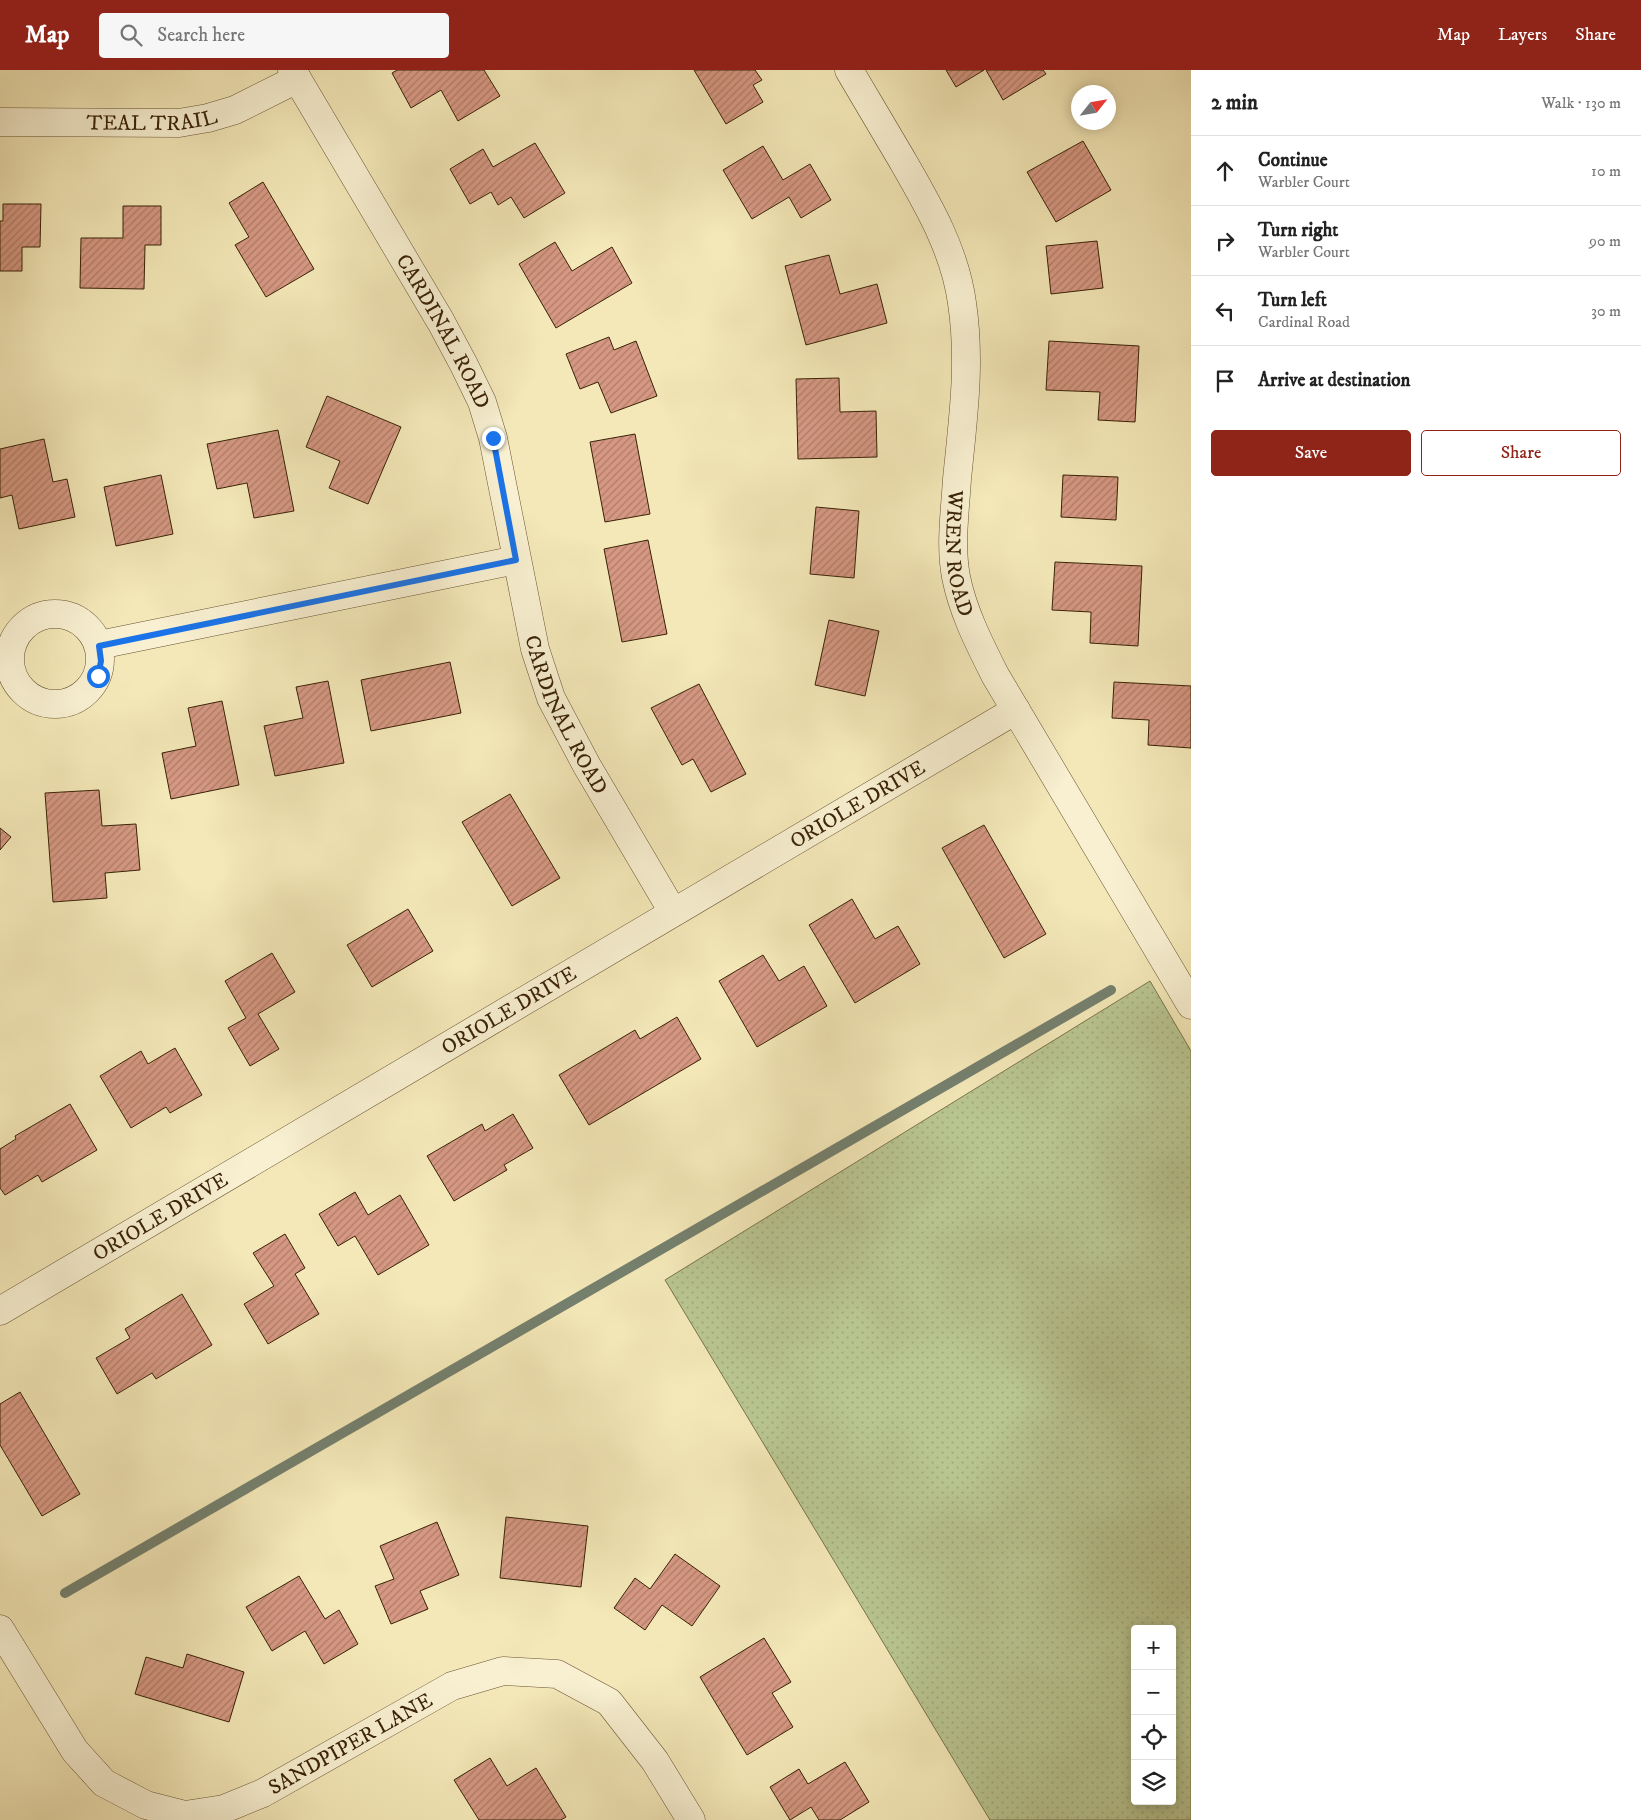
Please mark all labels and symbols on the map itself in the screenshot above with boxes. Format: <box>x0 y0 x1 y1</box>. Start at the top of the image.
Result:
north arrow <box>1071 85 1116 130</box>
street label: TEAL TRAIL <box>86 104 221 137</box>
street label: CARDINAL ROAD <box>390 250 495 413</box>
route end <box>482 427 505 450</box>
street label: WREN ROAD <box>939 488 979 620</box>
street label: CARDINAL ROAD <box>519 633 613 799</box>
route start <box>87 665 110 688</box>
street label: ORIOLE DRIVE <box>785 755 930 855</box>
street label: ORIOLE DRIVE <box>437 961 582 1061</box>
street label: ORIOLE DRIVE <box>88 1167 233 1267</box>
street label: SANDPIPER LANE <box>264 1688 438 1801</box>

